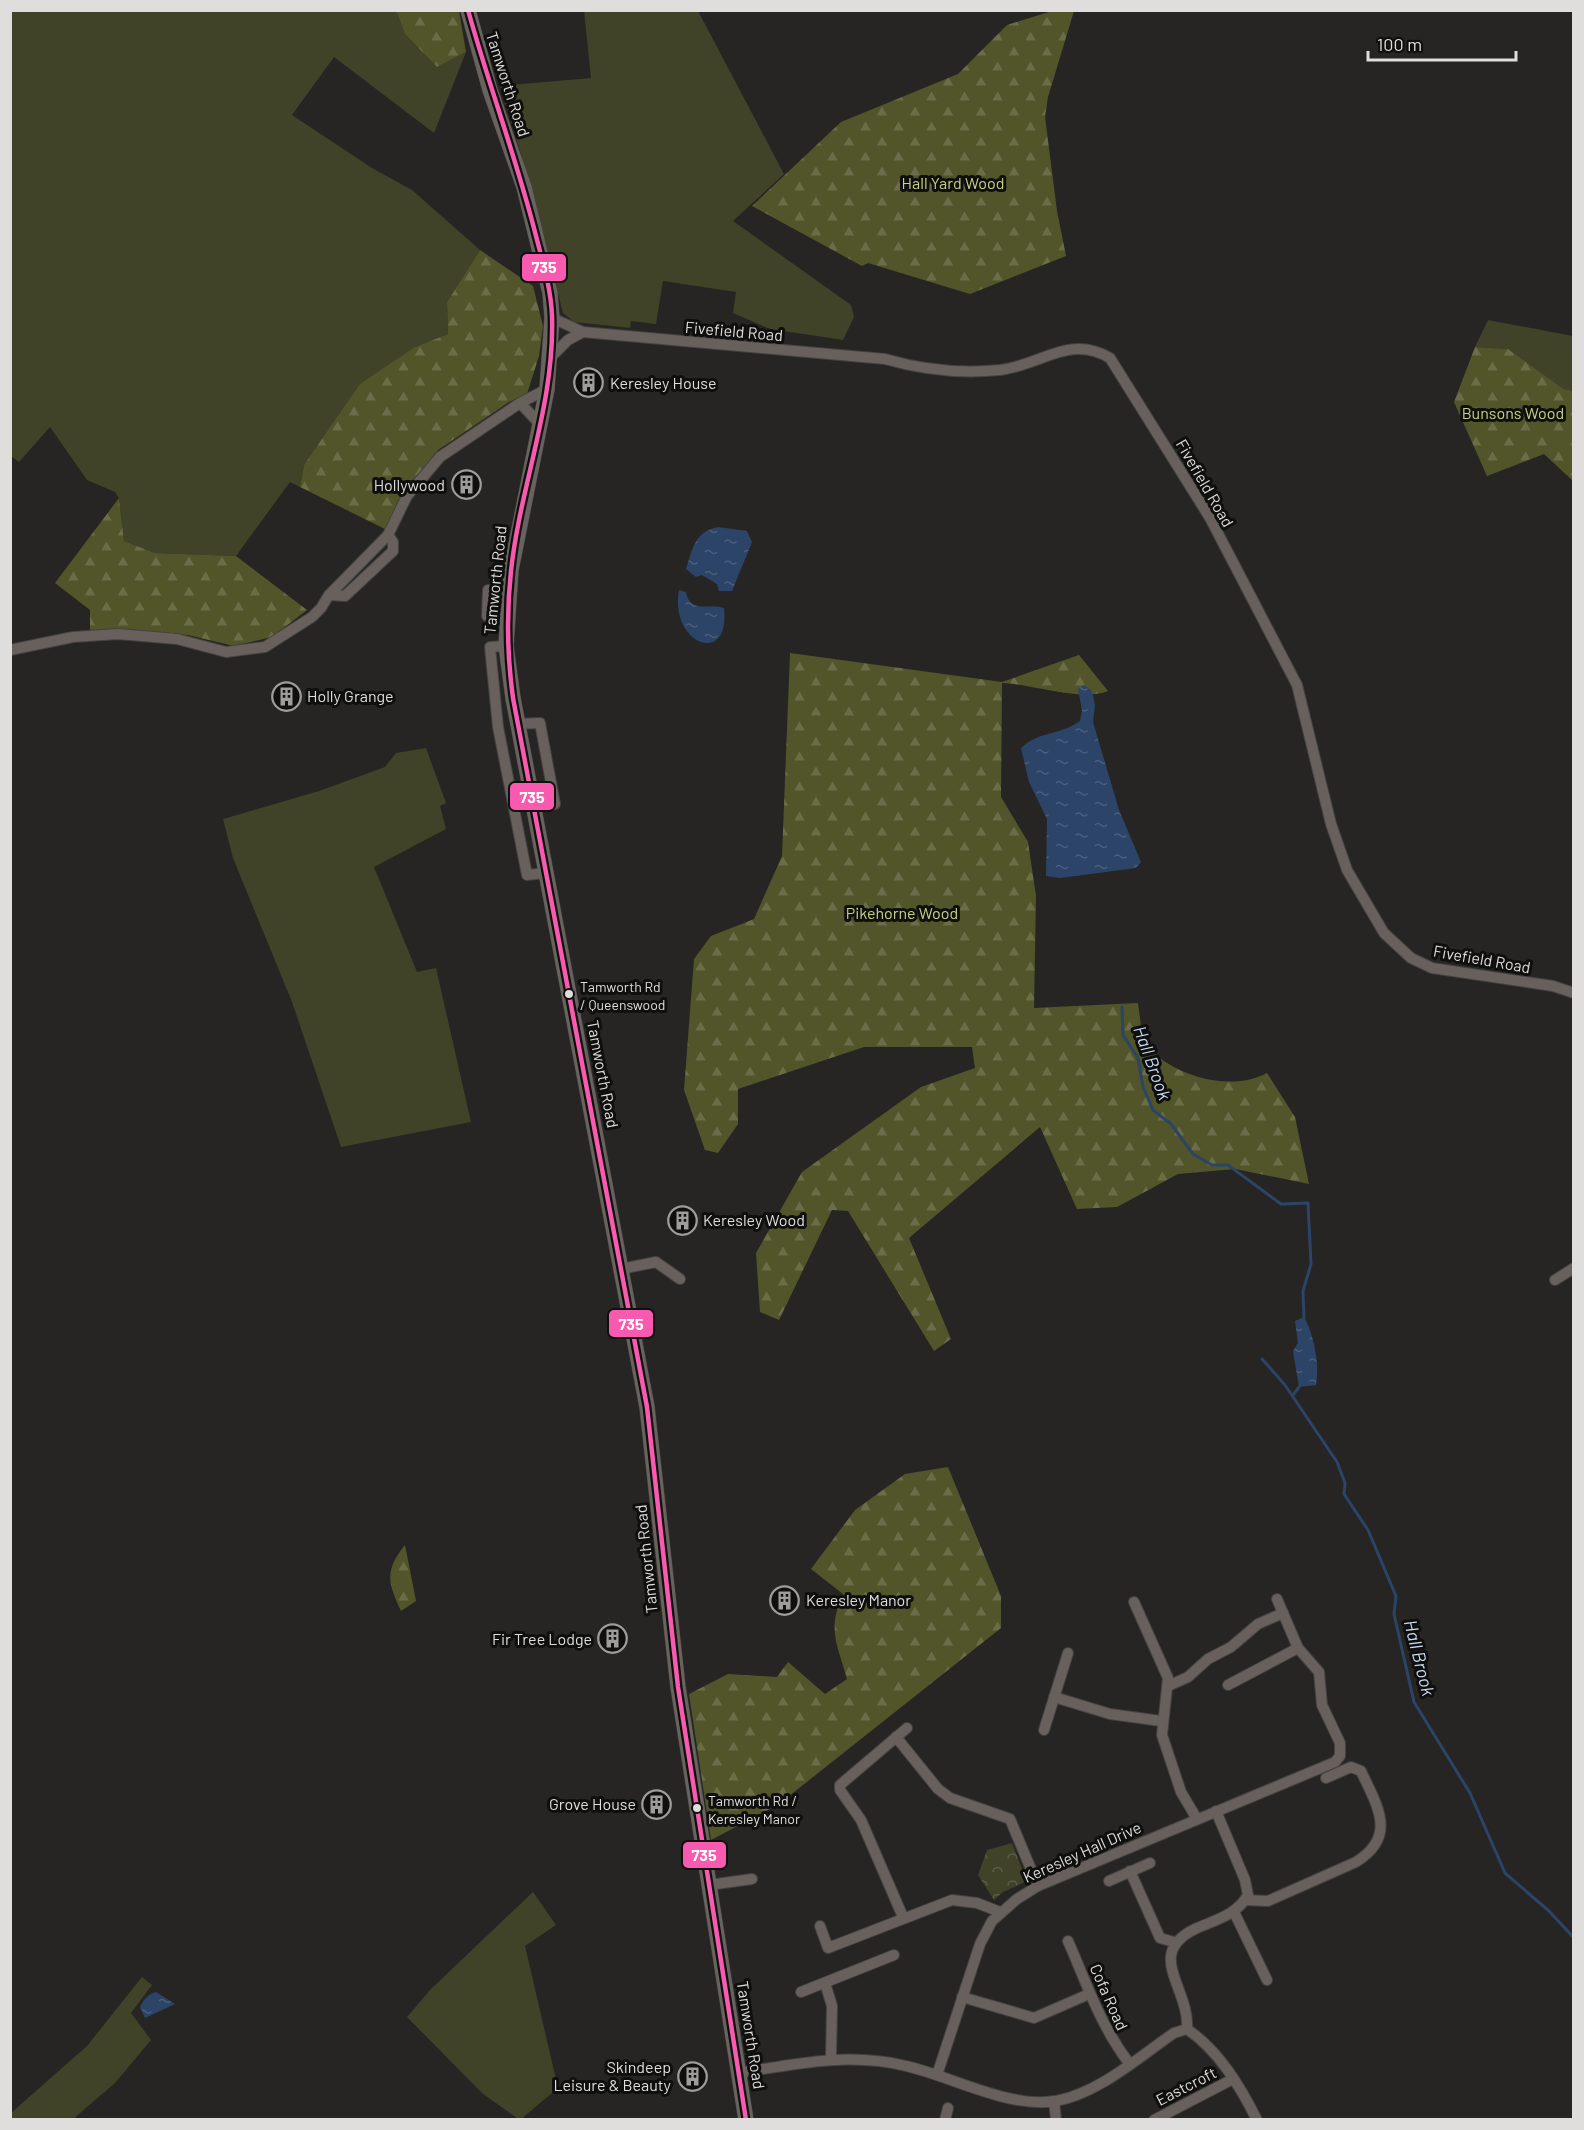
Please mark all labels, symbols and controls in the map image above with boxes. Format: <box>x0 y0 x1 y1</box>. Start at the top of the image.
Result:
scale bar <box>1368 24 1516 62</box>
street label: Tamworth Road <box>483 29 534 139</box>
text: 100 m <box>1377 33 1422 55</box>
park label: Hall Yard Wood <box>902 173 1004 192</box>
line badge: 735 <box>521 253 567 282</box>
text: 735 <box>531 257 557 276</box>
street label: Fivefield Road <box>684 317 784 344</box>
building icon: Keresley House <box>573 367 605 399</box>
place label: Keresley House <box>610 373 716 392</box>
park label: Bunsons Wood <box>1462 403 1564 422</box>
street label: Fivefield Road <box>1173 435 1238 530</box>
building icon: Hollywood <box>450 469 482 501</box>
place label: Hollywood <box>374 475 445 494</box>
street label: Tamworth Road <box>479 525 510 635</box>
building icon: Holly Grange <box>270 680 302 712</box>
place label: Holly Grange <box>307 686 394 705</box>
line badge: 735 <box>509 782 555 811</box>
text: 735 <box>519 787 545 806</box>
park label: Pikehorne Wood <box>846 903 958 922</box>
street label: Fivefield Road <box>1432 941 1532 976</box>
place label: Tamworth Rd / Queenswood <box>580 978 666 1013</box>
marker: Tamworth Rd / Queenswood <box>563 988 575 1000</box>
street label: Tamworth Road <box>584 1019 623 1129</box>
water label: Hall Brook <box>1129 1022 1177 1103</box>
building icon: Keresley Wood <box>666 1204 698 1236</box>
place label: Keresley Wood <box>703 1210 805 1229</box>
line badge: 735 <box>608 1309 654 1338</box>
text: 735 <box>618 1314 644 1333</box>
street label: Tamworth Road <box>630 1504 661 1614</box>
building icon: Keresley Manor <box>769 1584 801 1616</box>
place label: Keresley Manor <box>806 1590 911 1609</box>
water label: Hall Brook <box>1400 1618 1440 1698</box>
building icon: Fir Tree Lodge <box>597 1623 629 1655</box>
place label: Fir Tree Lodge <box>492 1629 592 1648</box>
building icon: Grove House <box>641 1788 673 1820</box>
place label: Tamworth Rd / Keresley Manor <box>708 1792 800 1827</box>
place label: Grove House <box>549 1794 636 1813</box>
marker: Tamworth Rd / Keresley Manor <box>691 1802 703 1814</box>
street label: Keresley Hall Drive <box>1020 1817 1144 1886</box>
line badge: 735 <box>682 1841 727 1869</box>
text: 735 <box>691 1845 717 1864</box>
street label: Cofa Road <box>1086 1961 1132 2033</box>
street label: Tamworth Road <box>734 1980 769 2090</box>
place label: Skindeep Leisure & Beauty <box>553 2057 672 2094</box>
building icon: Skindeep Leisure & Beauty <box>676 2060 708 2092</box>
street label: Eastcroft <box>1152 2062 1219 2109</box>

